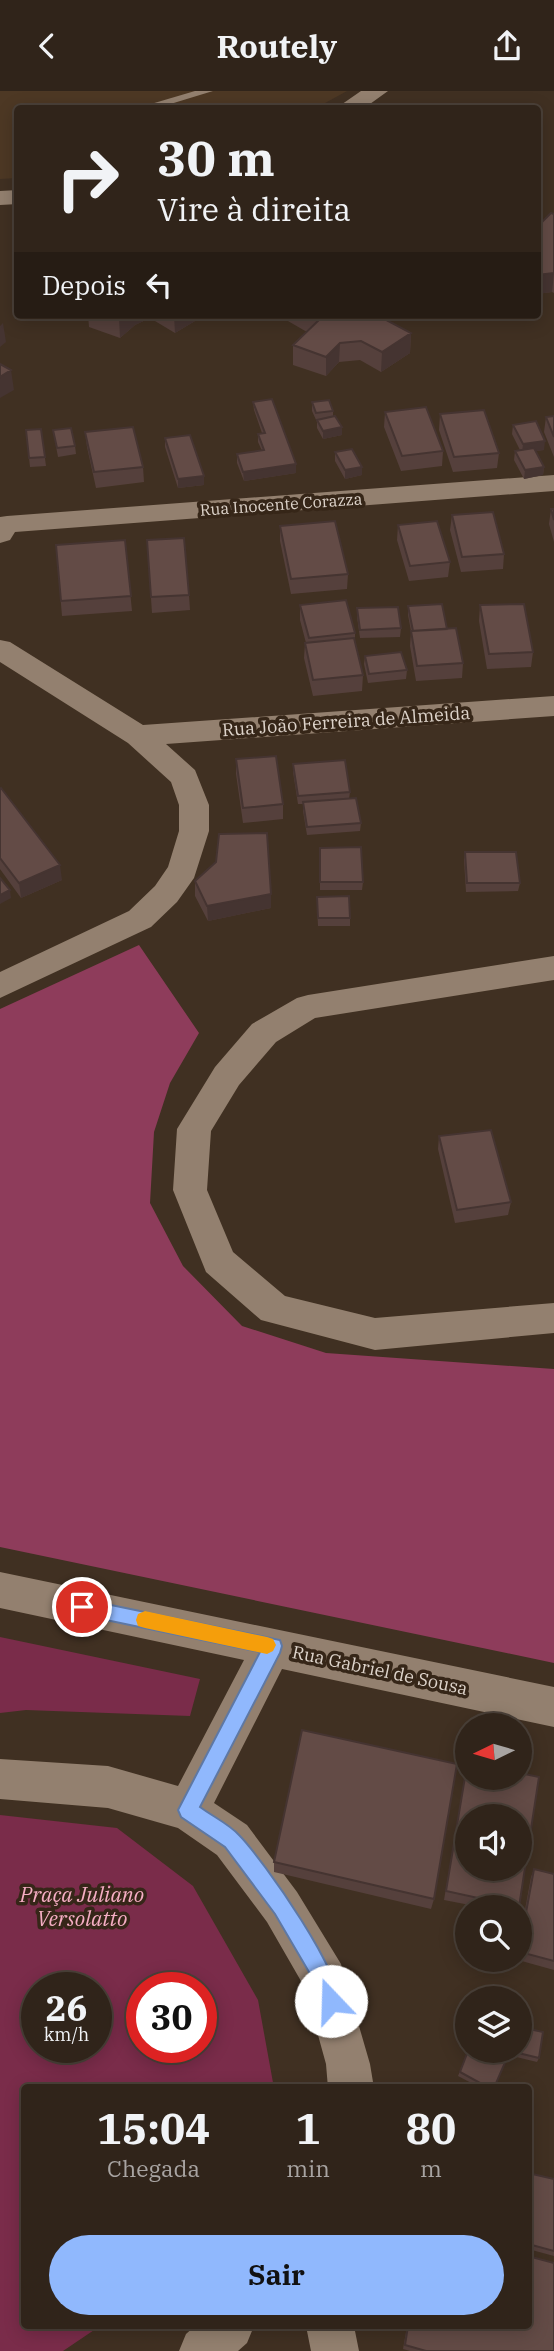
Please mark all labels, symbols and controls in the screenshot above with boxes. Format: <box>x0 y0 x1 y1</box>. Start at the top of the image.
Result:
text: Routely <box>217 25 337 67</box>
icon: back <box>28 27 66 65</box>
icon: share <box>488 27 526 65</box>
text: 30 m <box>157 126 275 189</box>
icon: right <box>42 133 133 224</box>
text: Vire à direita <box>157 188 351 230</box>
icon: left <box>140 266 178 304</box>
text: Depois <box>42 268 126 302</box>
street label: Rua Inocente Corazza <box>199 488 363 520</box>
street label: Rua João Ferreira de Almeida <box>221 701 471 741</box>
pin <box>52 1577 112 1637</box>
icon: arrive <box>63 1588 101 1626</box>
street label: Rua Gabriel de Sousa <box>290 1640 470 1700</box>
north arrow <box>455 1713 532 1790</box>
map controls <box>455 1713 532 2063</box>
button: sound <box>455 1804 532 1881</box>
park label: Praça Juliano Versolatto <box>19 1880 144 1932</box>
button: search <box>455 1895 532 1972</box>
position arrow <box>294 1964 368 2038</box>
speed limit sign: 30 <box>126 1972 217 2063</box>
text: 26 <box>45 1985 88 2031</box>
button: layers <box>455 1986 532 2063</box>
text: km/h <box>44 2023 89 2046</box>
text: 15:04 <box>97 2101 210 2156</box>
text: 1 <box>295 2101 321 2156</box>
text: 80 <box>406 2101 456 2156</box>
text: Chegada <box>107 2153 200 2183</box>
text: min <box>286 2153 330 2183</box>
text: m <box>420 2153 442 2183</box>
button: Sair <box>49 2235 504 2315</box>

